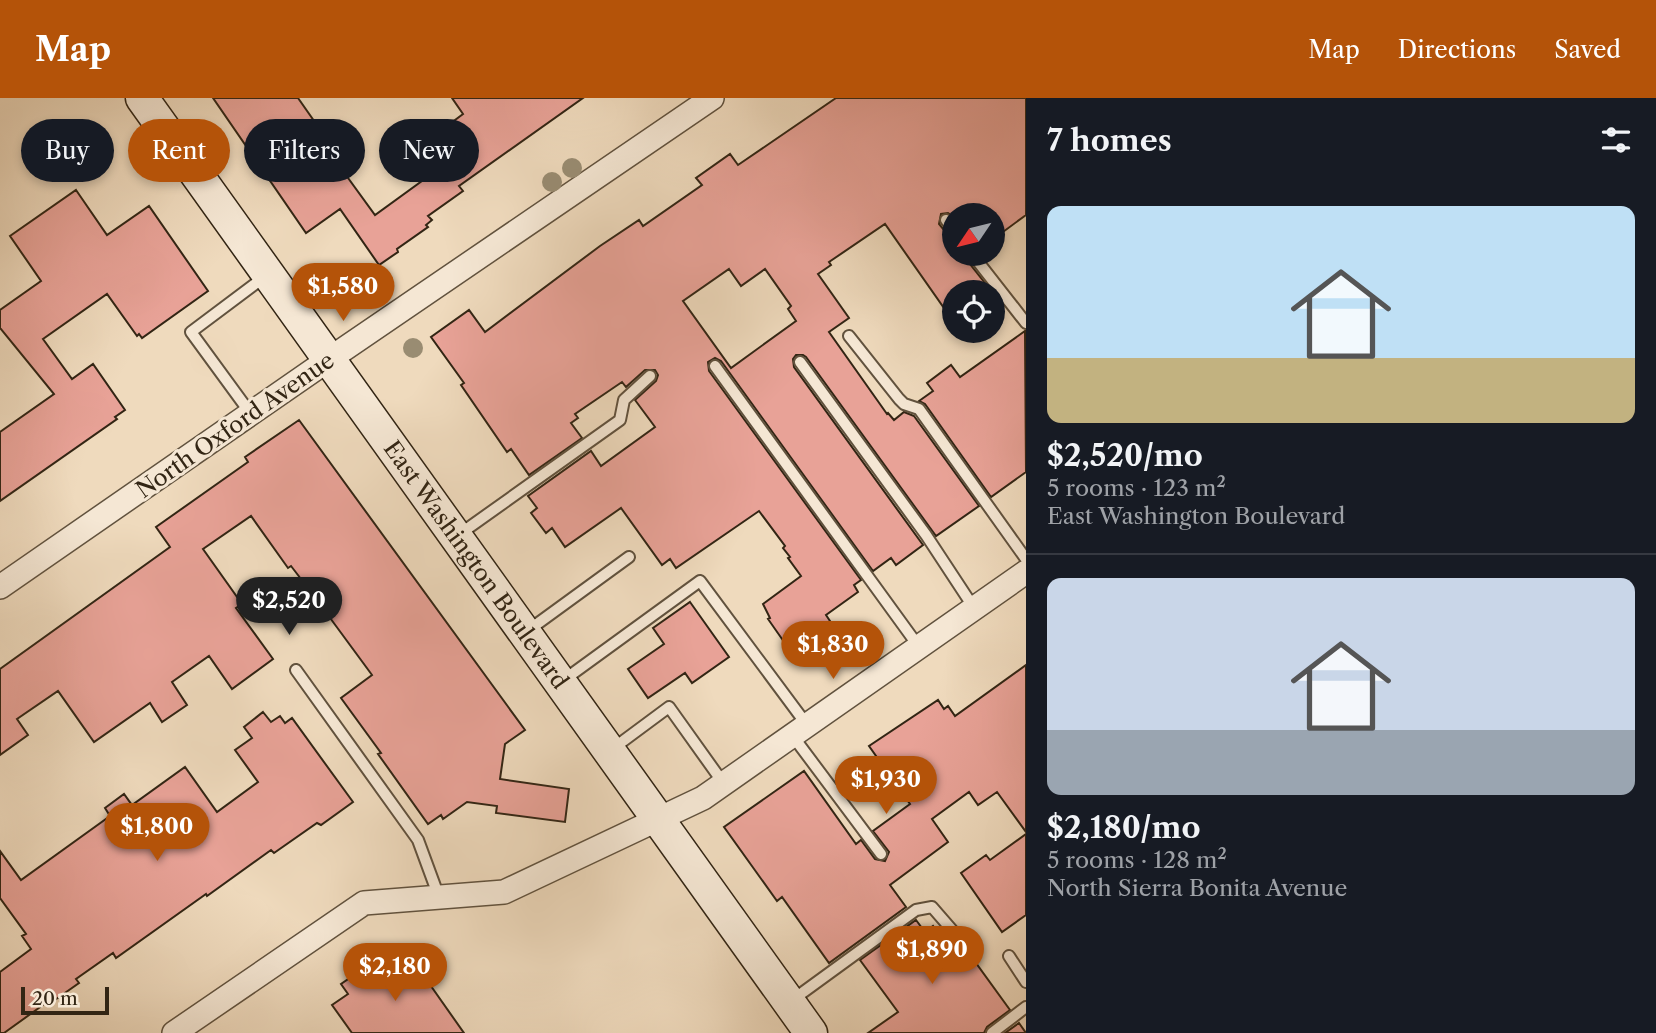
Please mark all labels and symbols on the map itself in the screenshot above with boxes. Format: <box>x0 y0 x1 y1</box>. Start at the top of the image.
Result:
north arrow <box>942 203 1004 266</box>
pin: $1,580 <box>286 264 400 323</box>
street label: North Oxford Avenue <box>131 346 339 504</box>
street label: East Washington Boulevard <box>378 435 574 694</box>
pin: $2,520 <box>232 578 346 637</box>
pin: $1,830 <box>776 622 890 681</box>
pin: $1,930 <box>829 756 943 816</box>
pin: $1,800 <box>100 804 214 863</box>
pin: $1,890 <box>875 926 989 986</box>
pin: $2,180 <box>338 944 452 1003</box>
scale bar <box>21 984 108 1016</box>

